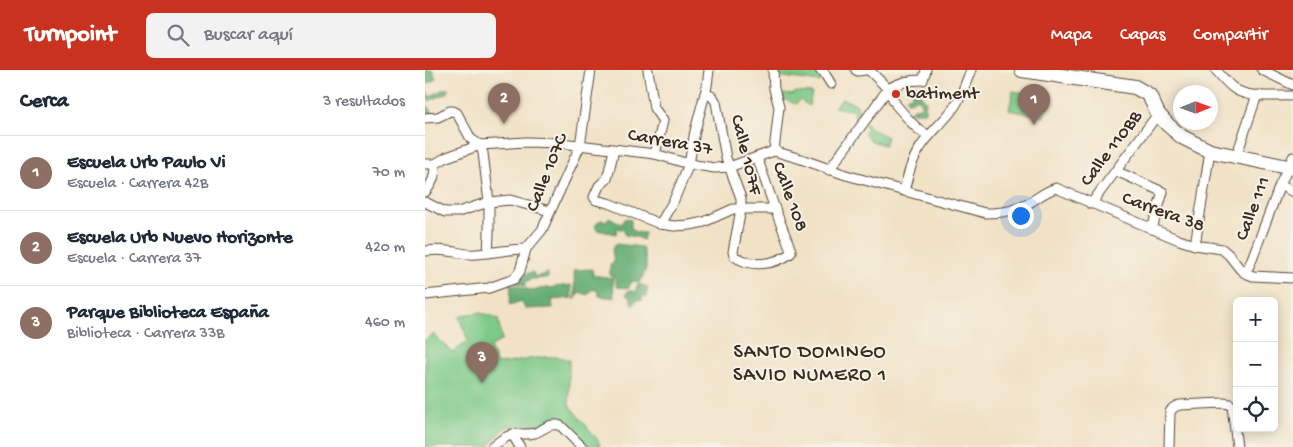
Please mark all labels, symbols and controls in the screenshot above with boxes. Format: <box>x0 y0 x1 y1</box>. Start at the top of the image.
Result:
search box <box>146 13 496 58</box>
text: Turnpoint <box>25 21 116 50</box>
icon: search <box>164 21 192 49</box>
text: Buscar aquí <box>204 24 293 47</box>
text: Mapa <box>1051 25 1092 46</box>
text: Capas <box>1120 25 1165 46</box>
text: Compartir <box>1193 25 1268 46</box>
pin: 2 <box>488 83 520 124</box>
place label: batiment <box>906 83 981 106</box>
pin: 1 <box>1018 84 1050 125</box>
north arrow <box>1173 85 1218 130</box>
marker: batiment <box>890 88 902 100</box>
text: Cerca <box>20 90 68 115</box>
text: 3 resultados <box>323 93 405 112</box>
street label: Calle 110BB <box>1076 105 1149 191</box>
street label: Calle 107F <box>724 113 766 199</box>
street label: Carrera 37 <box>626 124 715 162</box>
street label: Calle 107C <box>522 129 575 215</box>
text: Escuela Urb Paulo Vi <box>67 152 226 175</box>
street label: Calle 108 <box>766 159 812 235</box>
text: 1 <box>33 164 39 183</box>
text: 70 m <box>372 164 405 183</box>
street label: Calle 111 <box>1231 174 1277 244</box>
text: Escuela · Carrera 42B <box>67 175 208 194</box>
street label: Carrera 38 <box>1119 187 1207 239</box>
your location <box>1008 203 1034 229</box>
text: Escuela Urb Nuevo Horizonte <box>67 227 293 250</box>
text: 2 <box>32 239 40 258</box>
text: 420 m <box>365 239 405 258</box>
text: Escuela · Carrera 37 <box>67 250 201 269</box>
map controls <box>1233 297 1278 432</box>
button: + <box>1233 297 1278 342</box>
text: Parque Biblioteca España <box>67 302 269 325</box>
text: 3 <box>32 314 40 333</box>
text: 460 m <box>365 314 405 333</box>
text: Biblioteca · Carrera 33B <box>67 325 224 344</box>
pin: 3 <box>466 342 498 383</box>
district label: SANTO DOMINGO SAVIO NUMERO 1 <box>733 342 887 388</box>
button: − <box>1233 342 1278 387</box>
button: locate <box>1233 387 1278 432</box>

